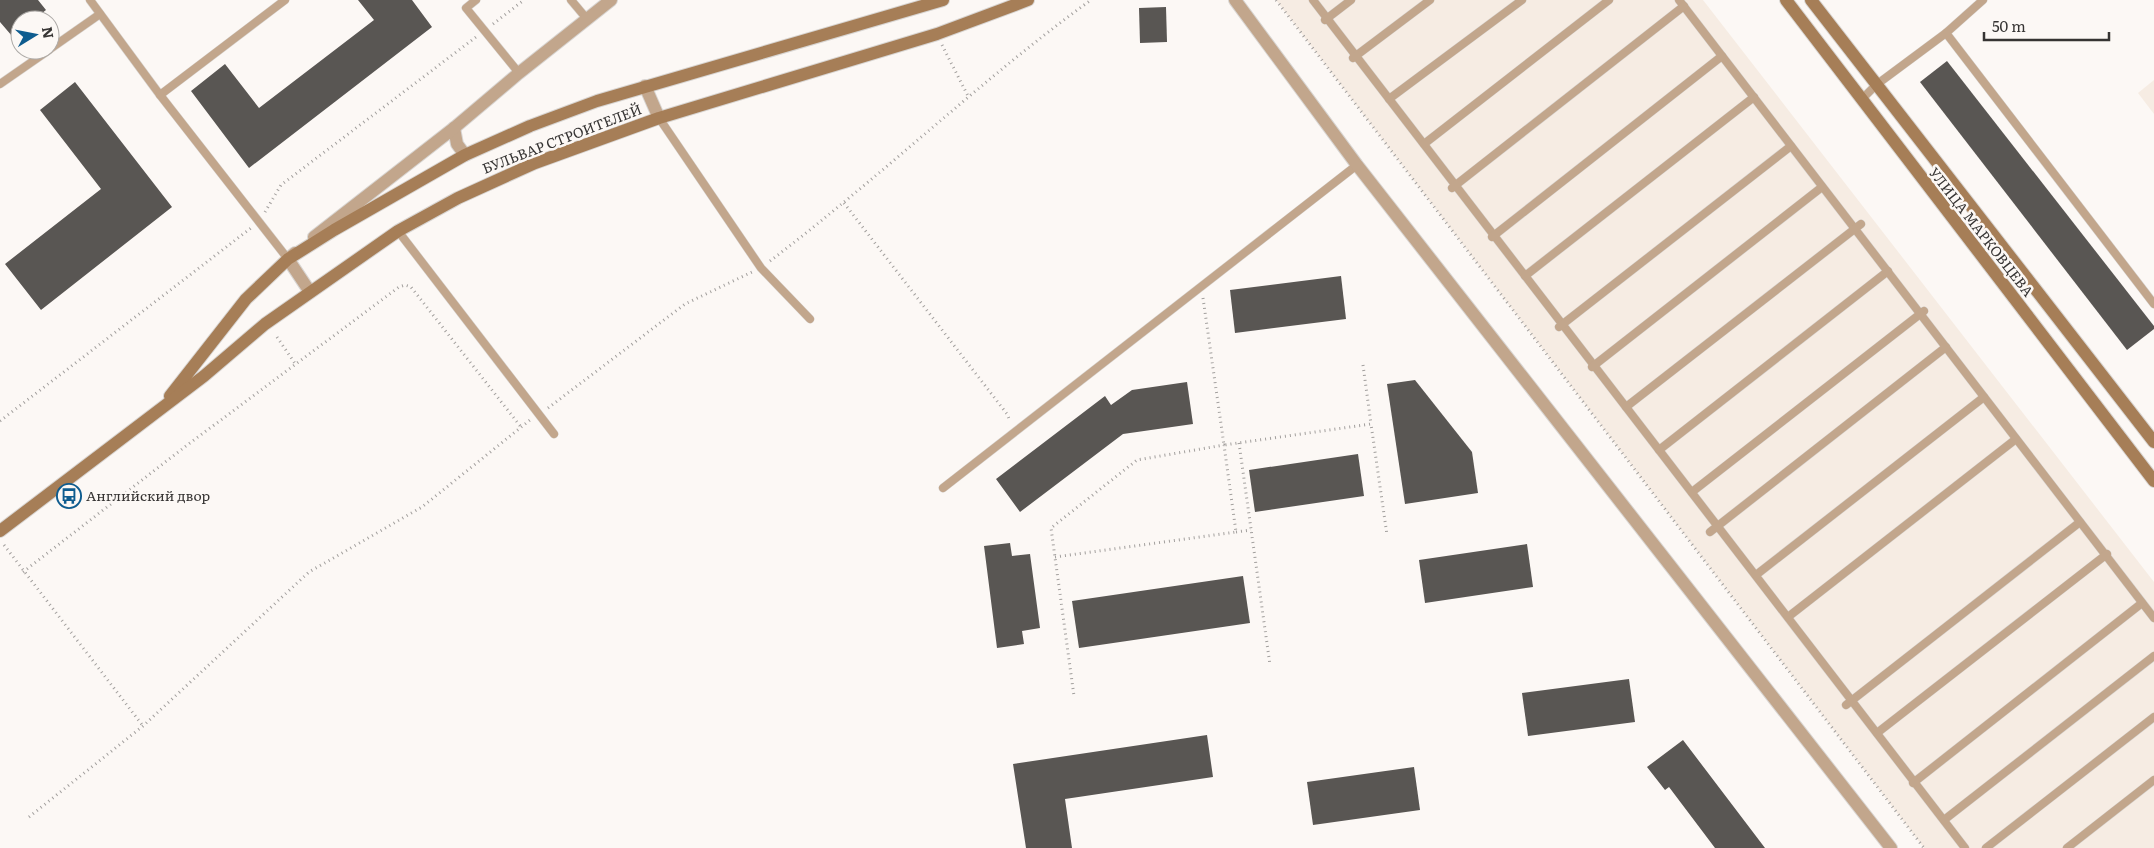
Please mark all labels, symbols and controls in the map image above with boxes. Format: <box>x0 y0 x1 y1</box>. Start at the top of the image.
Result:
north arrow <box>10 10 60 60</box>
scale bar <box>1984 10 2109 42</box>
text: 50 m <box>1992 14 2026 37</box>
text: N <box>38 25 60 40</box>
street label: БУЛЬВАР СТРОИТЕЛЕЙ <box>479 98 644 178</box>
street label: УЛИЦА МАРКОВЦЕВА <box>1925 163 2039 301</box>
bus stop icon: Английский двор <box>56 483 82 509</box>
place label: Английский двор <box>86 485 210 505</box>

